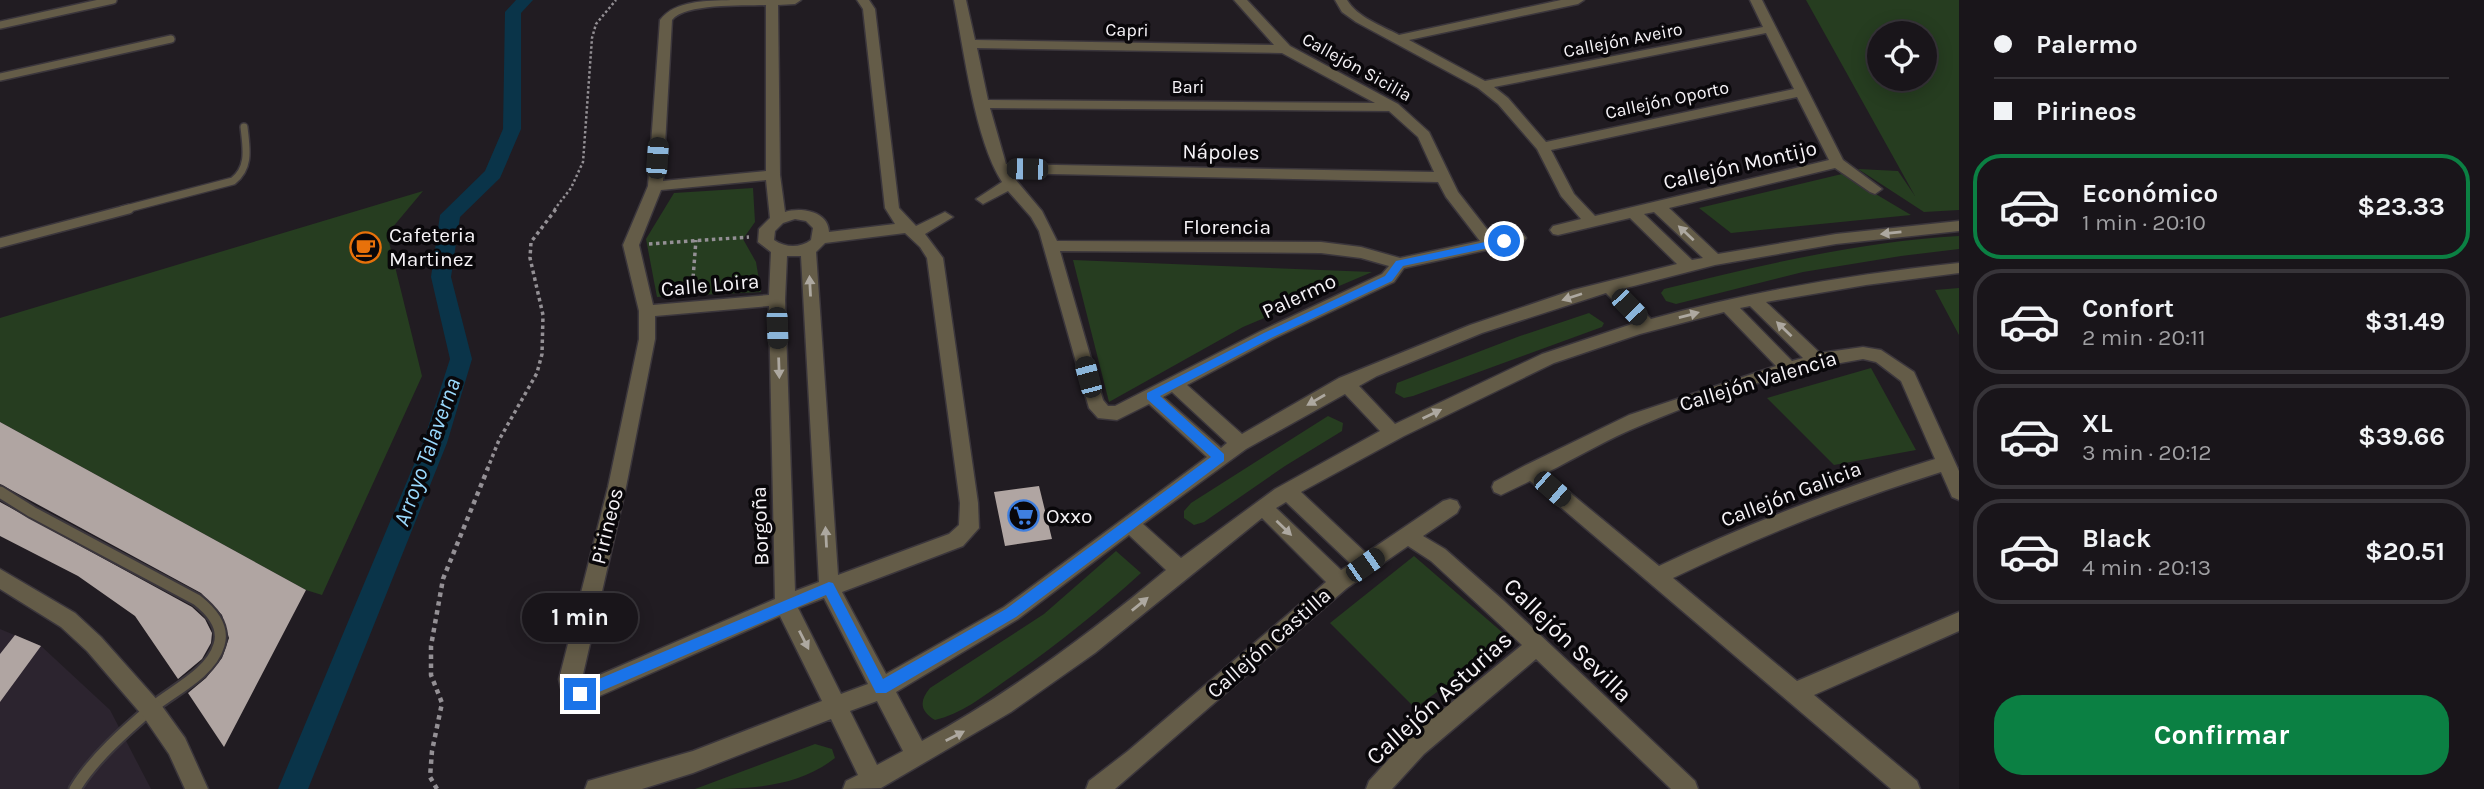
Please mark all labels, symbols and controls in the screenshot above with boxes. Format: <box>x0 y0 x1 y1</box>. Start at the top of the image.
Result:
street label: Callejón Aveiro <box>1562 18 1684 62</box>
street label: Capri <box>1105 19 1149 41</box>
map controls <box>1867 21 1937 91</box>
button: locate <box>1867 21 1937 91</box>
street label: Callejón Sicilia <box>1298 28 1416 106</box>
text: Palermo <box>2036 29 2138 60</box>
street label: Bari <box>1172 76 1204 98</box>
street label: Callejón Oporto <box>1603 76 1731 124</box>
text: Pirineos <box>2036 96 2137 127</box>
car <box>646 136 669 180</box>
street label: Callejón Montijo <box>1661 136 1819 194</box>
street label: Nápoles <box>1182 139 1260 165</box>
car <box>1006 158 1049 180</box>
icon: car <box>1998 175 2061 238</box>
text: Económico <box>2082 178 2218 209</box>
text: $23.33 <box>2357 191 2445 222</box>
text: 1 min · 20:10 <box>2082 209 2206 236</box>
street label: Florencia <box>1183 215 1271 239</box>
place label: Cafeteria Martinez <box>389 223 476 271</box>
route start <box>1488 225 1520 257</box>
one-way arrow <box>1677 225 1695 241</box>
one-way arrow <box>1880 228 1902 239</box>
cafe icon: Cafeteria Martinez <box>349 230 383 264</box>
street label: Calle Loira <box>660 269 760 301</box>
street label: Palermo <box>1258 269 1340 323</box>
one-way arrow <box>805 274 816 296</box>
car <box>1607 285 1652 329</box>
icon: car <box>1998 290 2061 353</box>
one-way arrow <box>1562 292 1583 302</box>
text: Confort <box>2082 293 2174 324</box>
text: $31.49 <box>2365 306 2445 337</box>
car <box>766 307 789 349</box>
one-way arrow <box>1679 310 1700 320</box>
one-way arrow <box>1776 321 1792 337</box>
text: 2 min · 20:11 <box>2082 324 2206 351</box>
street label: Callejón Valencia <box>1676 346 1840 416</box>
car <box>1073 354 1104 400</box>
one-way arrow <box>773 357 784 379</box>
water label: Arroyo Talaverna <box>388 374 466 530</box>
one-way arrow <box>1307 393 1326 406</box>
icon: car <box>1998 405 2061 468</box>
one-way arrow <box>1422 408 1442 419</box>
text: XL <box>2082 408 2113 439</box>
text: $39.66 <box>2358 421 2445 452</box>
text: 3 min · 20:12 <box>2082 439 2212 466</box>
street label: Callejón Galicia <box>1717 456 1865 532</box>
car <box>1530 467 1575 511</box>
street label: Pirineos <box>586 485 628 567</box>
street label: Borgoña <box>747 486 773 566</box>
supermarket icon: Oxxo <box>1006 499 1040 533</box>
place label: Oxxo <box>1046 504 1093 528</box>
one-way arrow <box>1276 519 1293 536</box>
icon: car <box>1998 520 2061 583</box>
text: Black <box>2082 523 2151 554</box>
one-way arrow <box>820 526 831 548</box>
text: $20.51 <box>2365 536 2445 567</box>
car <box>1342 544 1389 586</box>
text: 4 min · 20:13 <box>2082 554 2211 581</box>
street label: Callejón Sevilla <box>1498 572 1638 708</box>
street label: Callejón Castilla <box>1202 583 1336 703</box>
callout: 1 min <box>522 592 638 642</box>
one-way arrow <box>1131 597 1148 612</box>
text: 1 min <box>551 604 609 631</box>
street label: Callejón Asturias <box>1360 625 1518 771</box>
one-way arrow <box>798 630 810 650</box>
route end <box>564 678 596 710</box>
button: Confirmar <box>1994 695 2449 775</box>
one-way arrow <box>945 731 965 742</box>

